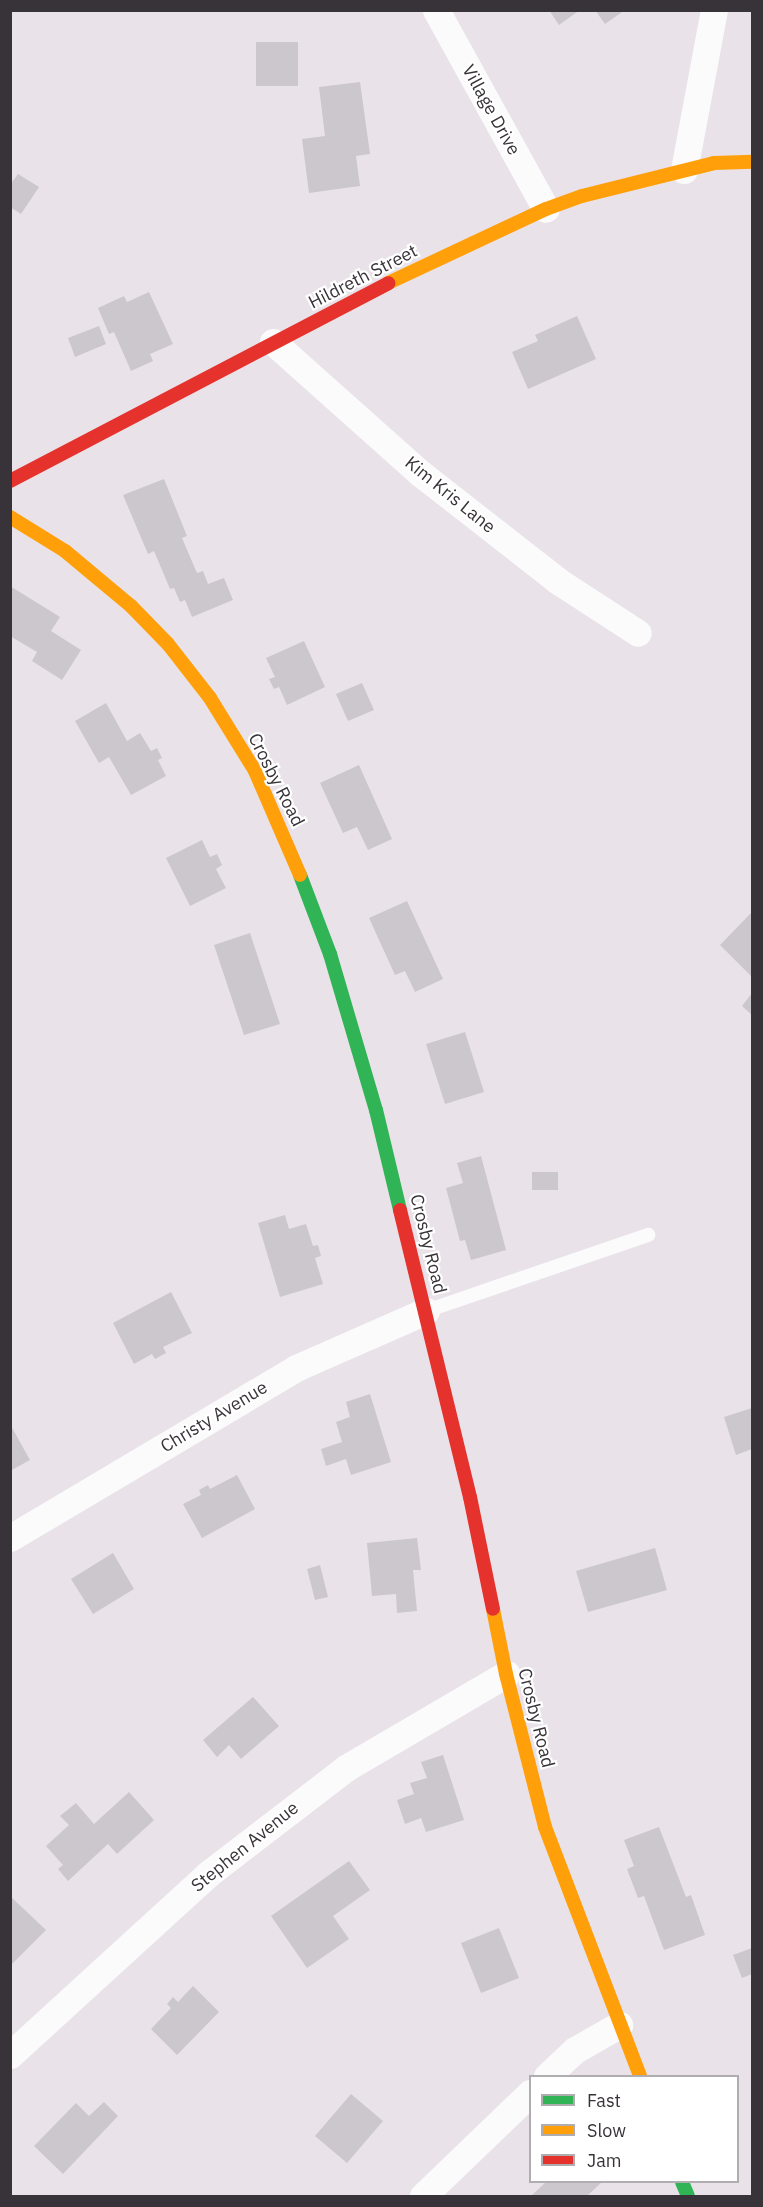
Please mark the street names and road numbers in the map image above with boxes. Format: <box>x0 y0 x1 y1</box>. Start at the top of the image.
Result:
street label: Village Drive <box>457 61 525 159</box>
street label: Hildreth Street <box>305 240 421 314</box>
street label: Kim Kris Lane <box>400 452 500 538</box>
street label: Crosby Road <box>243 730 309 830</box>
street label: Crosby Road <box>405 1192 451 1296</box>
street label: Christy Avenue <box>157 1377 271 1457</box>
street label: Crosby Road <box>513 1666 559 1770</box>
street label: Stephen Avenue <box>187 1797 303 1897</box>

